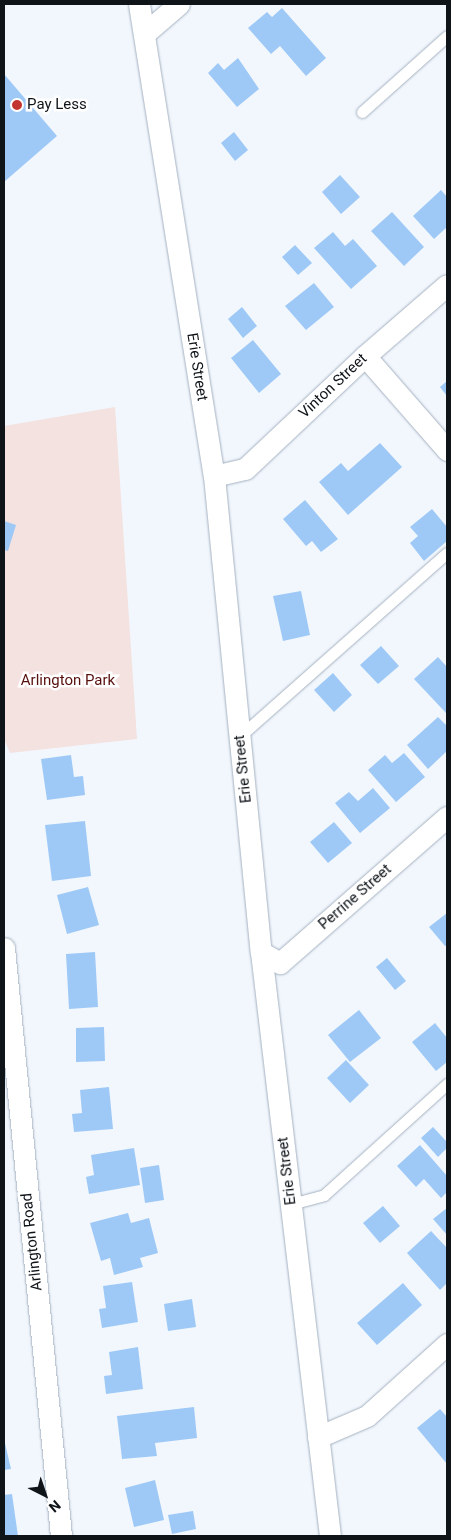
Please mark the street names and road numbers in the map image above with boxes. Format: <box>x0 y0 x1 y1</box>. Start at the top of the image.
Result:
street label: Erie Street <box>183 332 211 402</box>
street label: Vinton Street <box>295 350 371 422</box>
street label: Erie Street <box>230 734 256 804</box>
street label: Perrine Street <box>315 860 395 934</box>
street label: Erie Street <box>274 1136 300 1206</box>
street label: Arlington Road <box>18 1192 46 1292</box>

